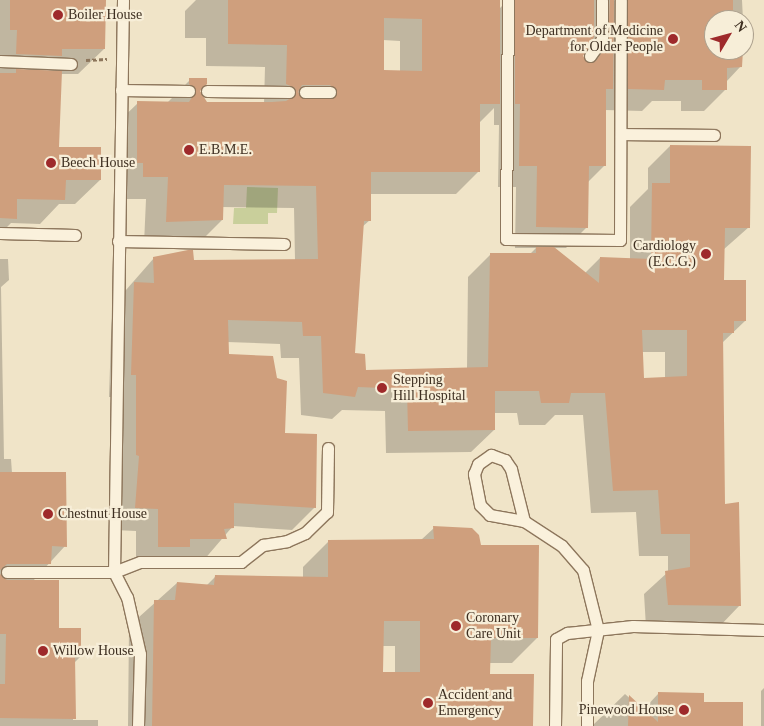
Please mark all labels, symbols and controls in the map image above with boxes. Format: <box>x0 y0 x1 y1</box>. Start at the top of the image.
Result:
place label: Boiler House <box>68 7 142 23</box>
marker: Boiler House <box>52 9 64 21</box>
north arrow <box>704 10 754 60</box>
text: N <box>732 18 750 35</box>
place label: Department of Medicine for Older People <box>525 23 663 56</box>
marker: Department of Medicine for Older People <box>667 33 679 45</box>
place label: E.B.M.E. <box>199 142 252 158</box>
marker: E.B.M.E. <box>183 144 195 156</box>
place label: Beech House <box>61 155 135 171</box>
marker: Beech House <box>45 157 57 169</box>
place label: Cardiology (E.C.G.) <box>633 238 696 270</box>
marker: Cardiology (E.C.G.) <box>700 248 712 260</box>
place label: Stepping Hill Hospital <box>393 372 466 404</box>
marker: Stepping Hill Hospital <box>375 381 389 395</box>
place label: Chestnut House <box>58 506 147 522</box>
marker: Chestnut House <box>42 508 54 520</box>
place label: Coronary Care Unit <box>466 610 521 642</box>
marker: Coronary Care Unit <box>450 620 462 632</box>
place label: Willow House <box>53 643 134 659</box>
marker: Willow House <box>37 645 49 657</box>
place label: Accident and Emergency <box>438 687 512 720</box>
marker: Accident and Emergency <box>422 697 434 709</box>
place label: Pinewood House <box>579 702 674 718</box>
marker: Pinewood House <box>678 704 690 716</box>

